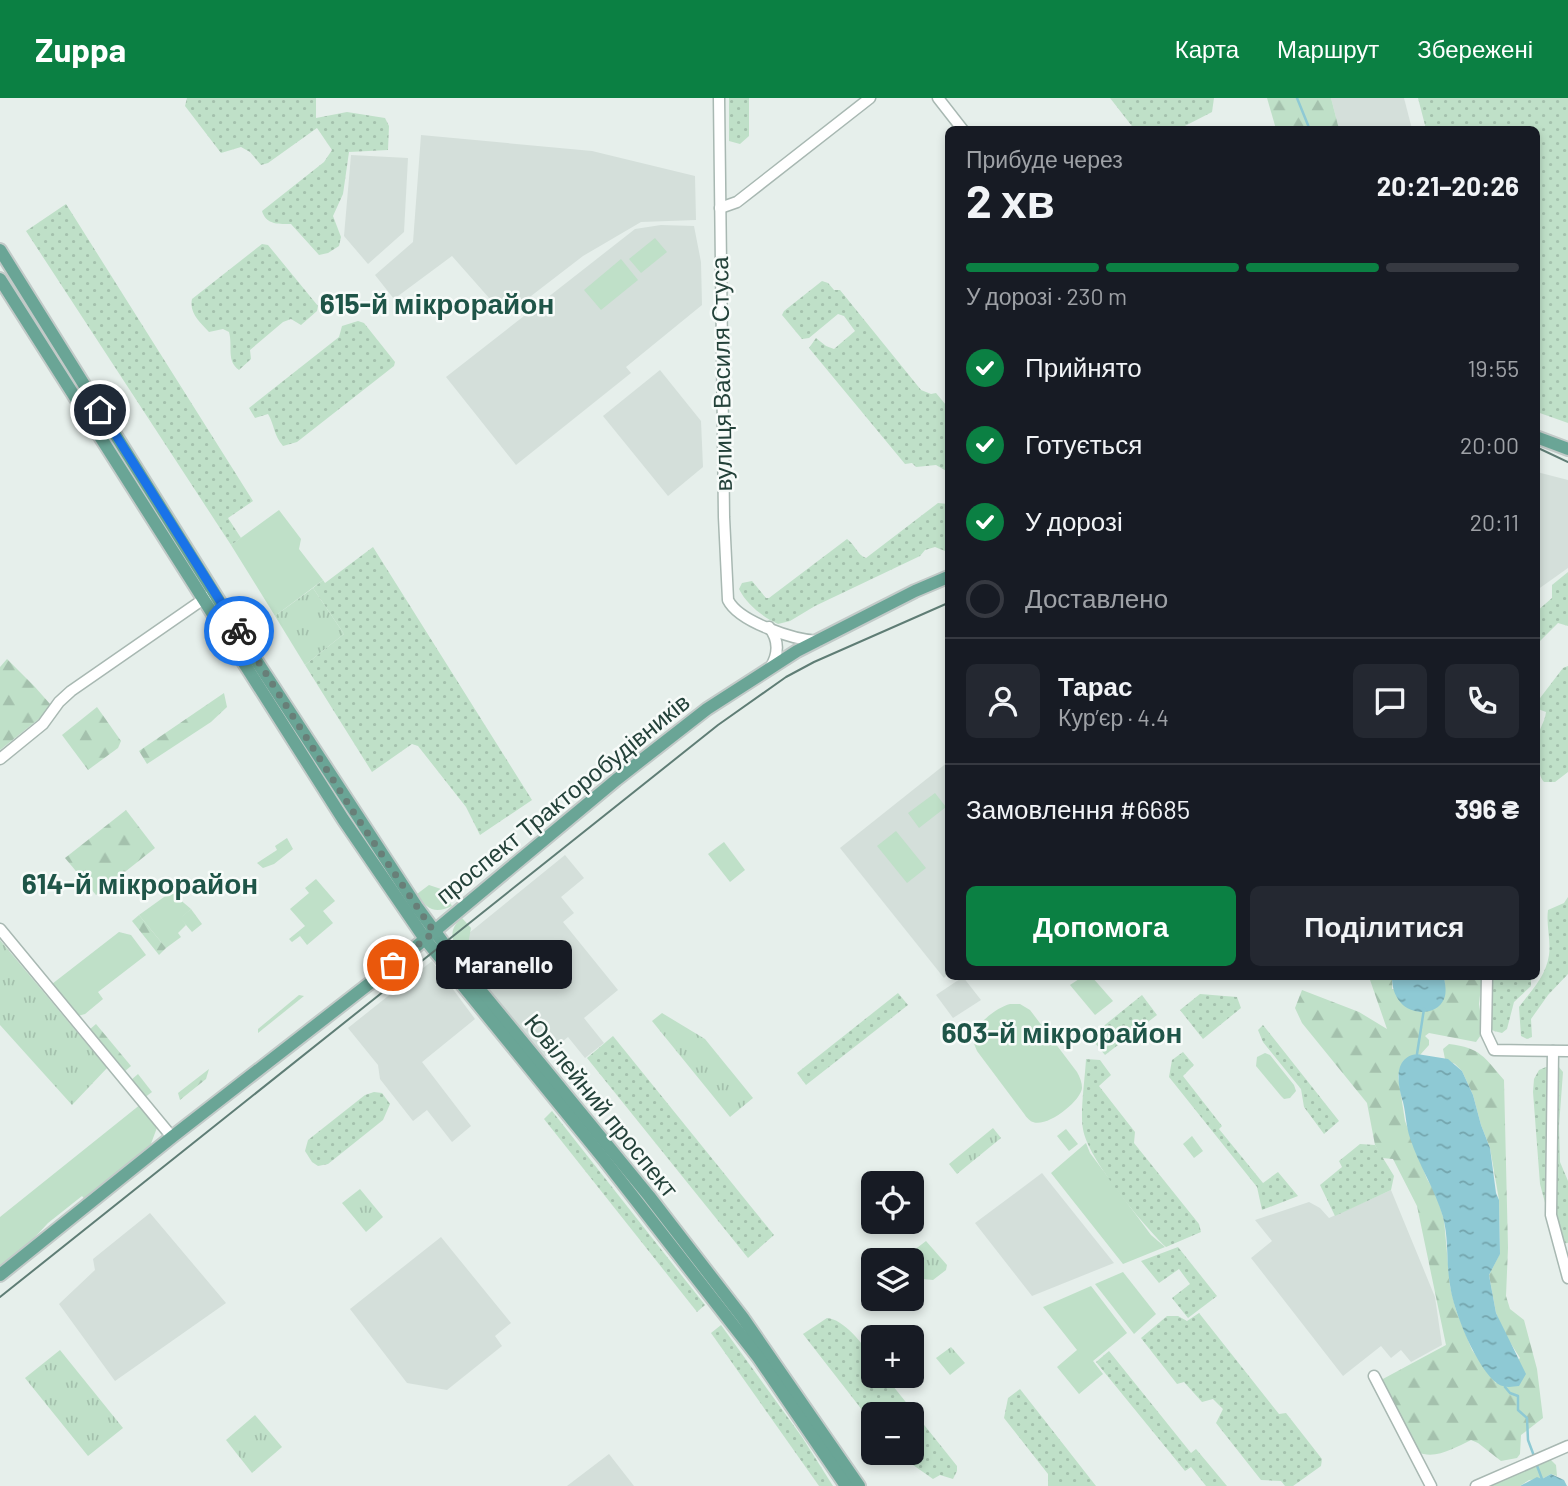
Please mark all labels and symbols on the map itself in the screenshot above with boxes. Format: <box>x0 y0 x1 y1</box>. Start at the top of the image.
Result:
street label: вулиця Василя Стуса <box>704 256 737 492</box>
district label: 615-й мікрорайон <box>320 286 554 320</box>
pin <box>70 380 130 440</box>
courier <box>204 596 274 666</box>
street label: проспект Тракторобудівників <box>429 687 695 909</box>
district label: 614-й мікрорайон <box>22 866 258 900</box>
pin <box>363 935 423 995</box>
callout: Maranello <box>435 940 572 990</box>
street label: Ювілейний проспект <box>519 1007 685 1203</box>
district label: 603-й мікрорайон <box>942 1015 1183 1049</box>

